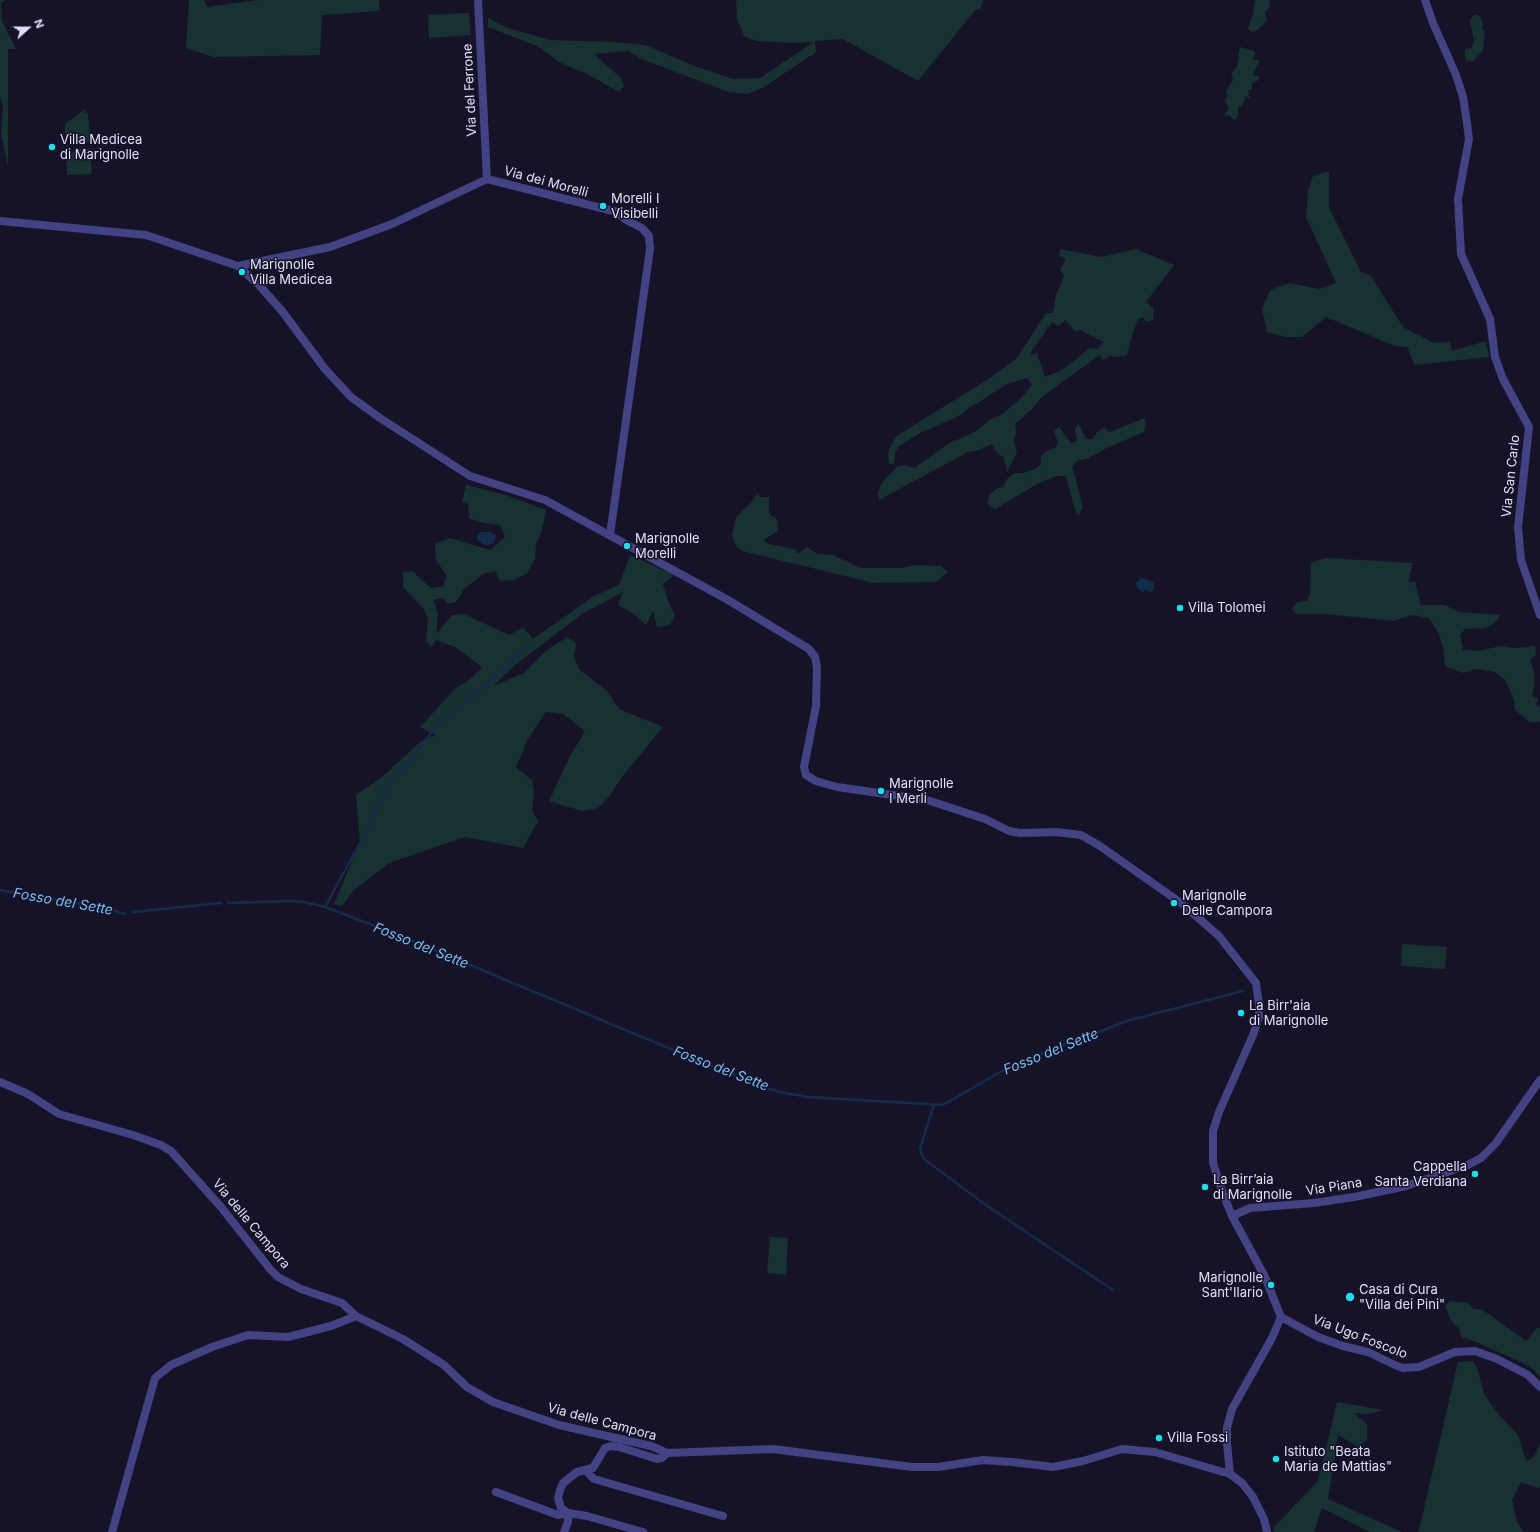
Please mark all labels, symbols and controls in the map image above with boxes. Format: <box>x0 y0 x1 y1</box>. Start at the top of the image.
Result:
north arrow <box>8 8 48 48</box>
text: N <box>31 17 47 30</box>
street label: Via del Ferrone <box>460 43 480 137</box>
place label: Villa Medicea di Marignolle <box>60 132 142 163</box>
marker: Villa Medicea di Marignolle <box>47 142 57 152</box>
street label: Via dei Morelli <box>502 163 590 201</box>
place label: Morelli I Visibelli <box>611 191 659 222</box>
marker: Morelli I Visibelli <box>598 201 608 211</box>
place label: Marignolle Villa Medicea <box>250 257 332 288</box>
marker: Marignolle Villa Medicea <box>237 267 247 277</box>
street label: Via San Carlo <box>1499 434 1523 518</box>
place label: Marignolle Morelli <box>635 531 700 562</box>
marker: Marignolle Morelli <box>622 541 632 551</box>
place label: Villa Tolomei <box>1188 600 1266 616</box>
marker: Villa Tolomei <box>1175 603 1185 613</box>
place label: Marignolle I Merli <box>889 776 954 807</box>
marker: Marignolle I Merli <box>876 786 886 796</box>
water label: Fosso del Sette <box>12 885 114 919</box>
place label: Marignolle Delle Campora <box>1182 888 1273 919</box>
marker: Marignolle Delle Campora <box>1169 898 1179 908</box>
water label: Fosso del Sette <box>371 919 471 973</box>
place label: La Birr'aia di Marignolle <box>1249 998 1328 1029</box>
marker: La Birr'aia di Marignolle <box>1236 1008 1246 1018</box>
water label: Fosso del Sette <box>1001 1025 1101 1079</box>
water label: Fosso del Sette <box>671 1043 771 1095</box>
place label: Cappella Santa Verdiana <box>1374 1159 1467 1190</box>
marker: Cappella Santa Verdiana <box>1470 1169 1480 1179</box>
place label: La Birr’aia di Marignolle <box>1213 1172 1292 1203</box>
street label: Via Piana <box>1305 1175 1363 1199</box>
street label: Via delle Campora <box>209 1176 293 1272</box>
marker: La Birr’aia di Marignolle <box>1200 1182 1210 1192</box>
place label: Marignolle Sant'Ilario <box>1198 1270 1263 1301</box>
marker: Marignolle Sant'Ilario <box>1266 1280 1276 1290</box>
place label: Casa di Cura "Villa dei Pini" <box>1359 1282 1445 1313</box>
marker: Casa di Cura "Villa dei Pini" <box>1344 1291 1356 1303</box>
street label: Via Ugo Foscolo <box>1310 1312 1410 1362</box>
street label: Via delle Campora <box>546 1400 658 1444</box>
place label: Villa Fossi <box>1167 1430 1228 1446</box>
marker: Villa Fossi <box>1154 1433 1164 1443</box>
place label: Istituto "Beata Maria de Mattias" <box>1284 1444 1392 1475</box>
marker: Istituto "Beata Maria de Mattias" <box>1271 1454 1281 1464</box>

